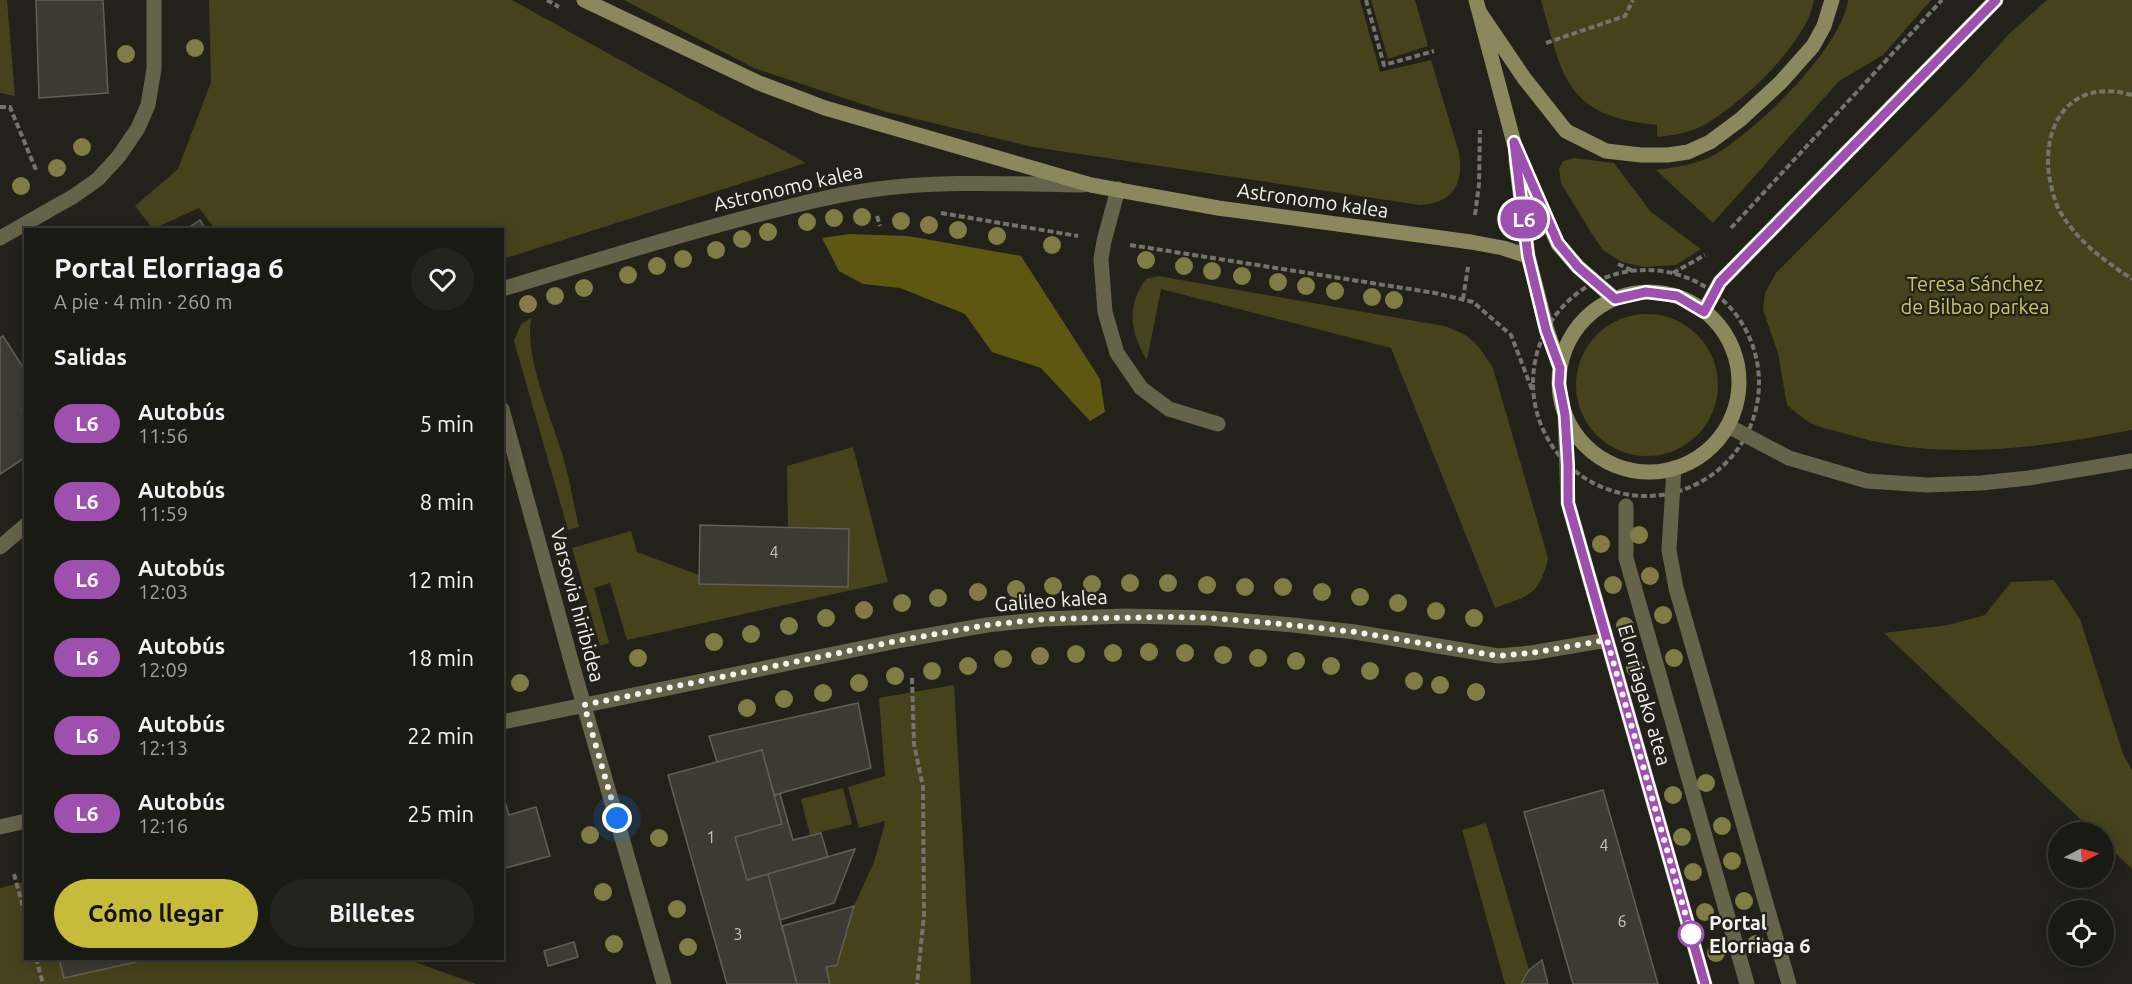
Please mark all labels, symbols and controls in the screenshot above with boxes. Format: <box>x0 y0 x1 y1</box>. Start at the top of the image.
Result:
street label: Astronomo kalea <box>711 159 865 215</box>
street label: Astronomo kalea <box>1236 178 1390 222</box>
line badge: L6 <box>1497 200 1551 238</box>
text: L6 <box>1512 207 1536 231</box>
button: heart <box>411 248 474 311</box>
text: Portal Elorriaga 6 <box>54 252 284 283</box>
park label: Teresa Sánchez de Bilbao parkea <box>1900 272 2050 318</box>
text: A pie · 4 min · 260 m <box>54 290 232 313</box>
text: Salidas <box>54 344 127 369</box>
text: Autobús <box>138 399 225 424</box>
text: L6 <box>75 411 99 435</box>
text: 5 min <box>420 411 474 436</box>
text: 11:56 <box>138 424 188 447</box>
text: Autobús <box>138 477 225 502</box>
text: L6 <box>75 489 99 513</box>
text: 8 min <box>420 489 474 514</box>
text: 11:59 <box>138 502 188 525</box>
street label: Varsovia hiribidea <box>546 526 610 684</box>
house number: 4 <box>769 543 779 561</box>
text: Autobús <box>138 555 225 580</box>
text: L6 <box>75 567 99 591</box>
text: 12 min <box>407 567 474 592</box>
text: 12:03 <box>138 580 188 603</box>
street label: Galileo kalea <box>994 585 1108 615</box>
street label: Elorriagako atea <box>1614 622 1676 768</box>
text: Autobús <box>138 633 225 658</box>
text: L6 <box>75 645 99 669</box>
text: 18 min <box>407 645 474 670</box>
text: 12:09 <box>138 658 188 681</box>
text: Autobús <box>138 711 225 736</box>
text: L6 <box>75 723 99 747</box>
text: 22 min <box>407 723 474 748</box>
text: 12:13 <box>138 736 188 759</box>
text: Autobús <box>138 789 225 814</box>
text: L6 <box>75 801 99 825</box>
text: 25 min <box>407 801 474 826</box>
your location <box>602 803 632 833</box>
text: 12:16 <box>138 814 188 837</box>
north arrow <box>2048 822 2114 888</box>
map controls <box>2048 822 2114 966</box>
house number: 1 <box>706 828 716 846</box>
house number: 4 <box>1599 836 1609 854</box>
button: Cómo llegar <box>54 879 258 948</box>
button: Billetes <box>270 879 474 948</box>
button: locate <box>2048 900 2114 966</box>
place label: Portal Elorriaga 6 <box>1709 911 1811 957</box>
house number: 6 <box>1617 912 1627 930</box>
marker: Portal Elorriaga 6 <box>1678 921 1704 947</box>
house number: 3 <box>733 925 743 943</box>

